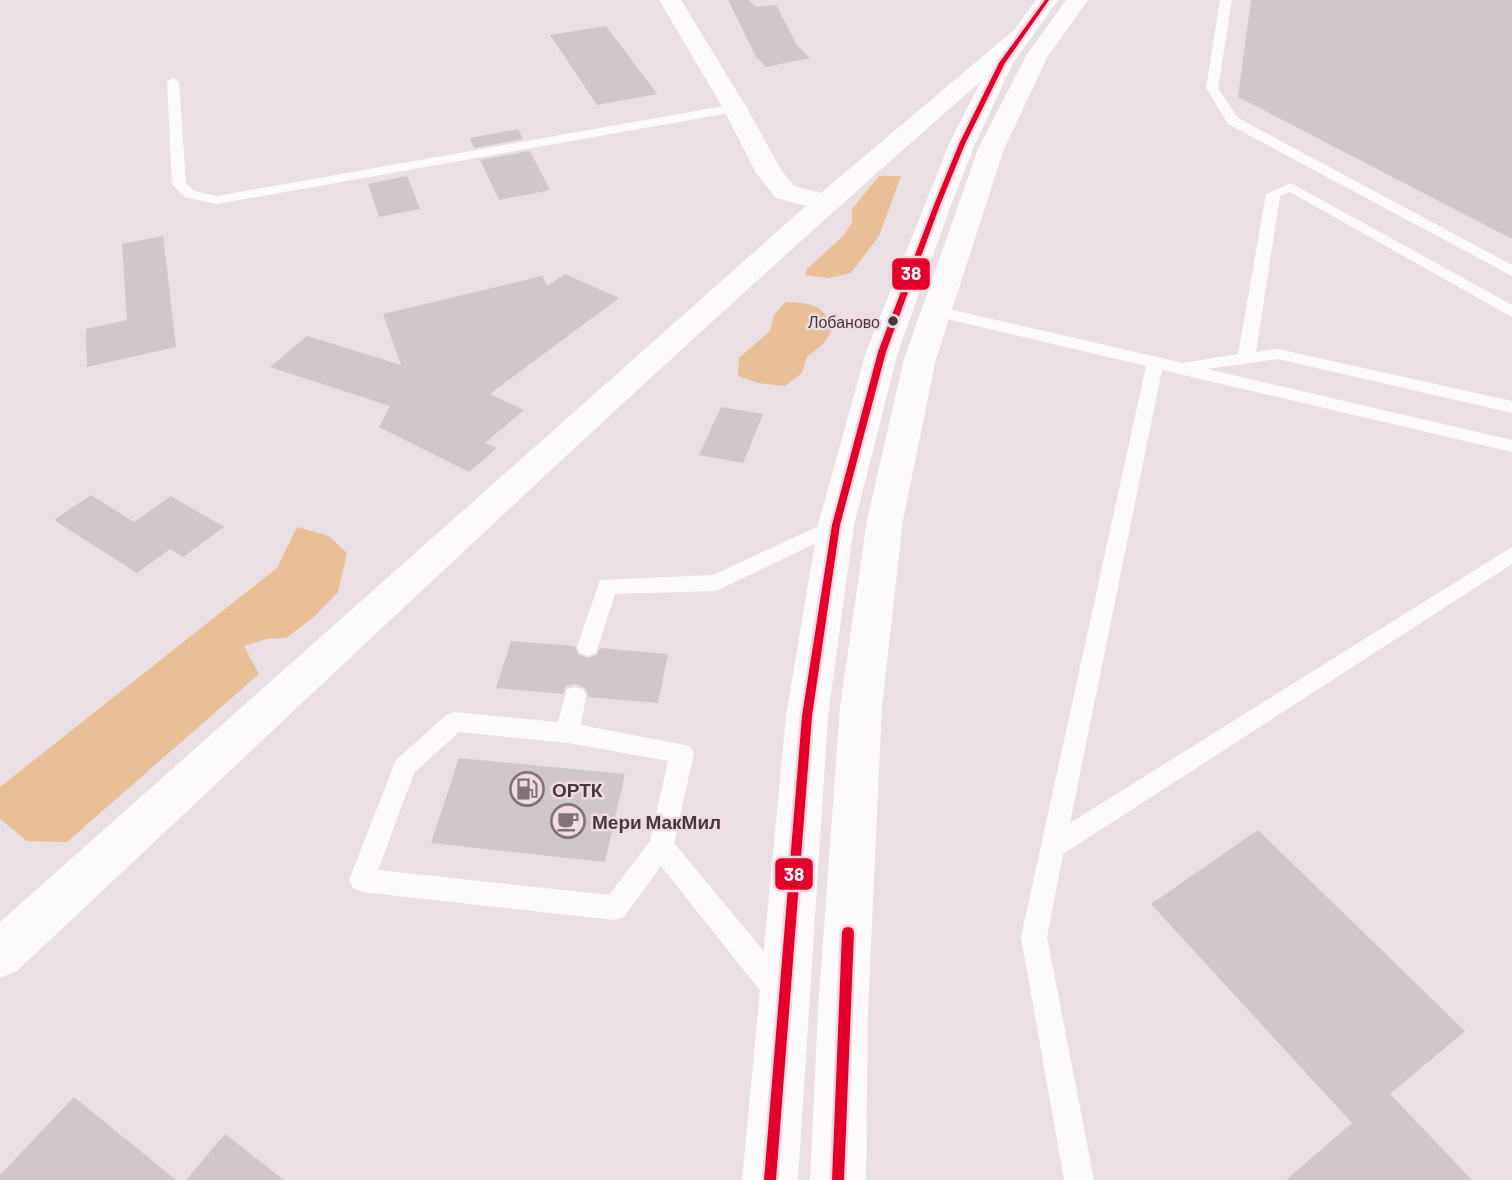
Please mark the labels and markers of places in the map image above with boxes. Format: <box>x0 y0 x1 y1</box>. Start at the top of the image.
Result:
place label: Лобаново <box>808 312 880 331</box>
marker: Лобаново <box>886 314 900 328</box>
fuel station icon: ОРТК <box>508 770 546 808</box>
place label: ОРТК <box>552 778 603 801</box>
cafe icon: Мери МакМил <box>549 802 587 840</box>
place label: Мери МакМил <box>592 810 721 833</box>

